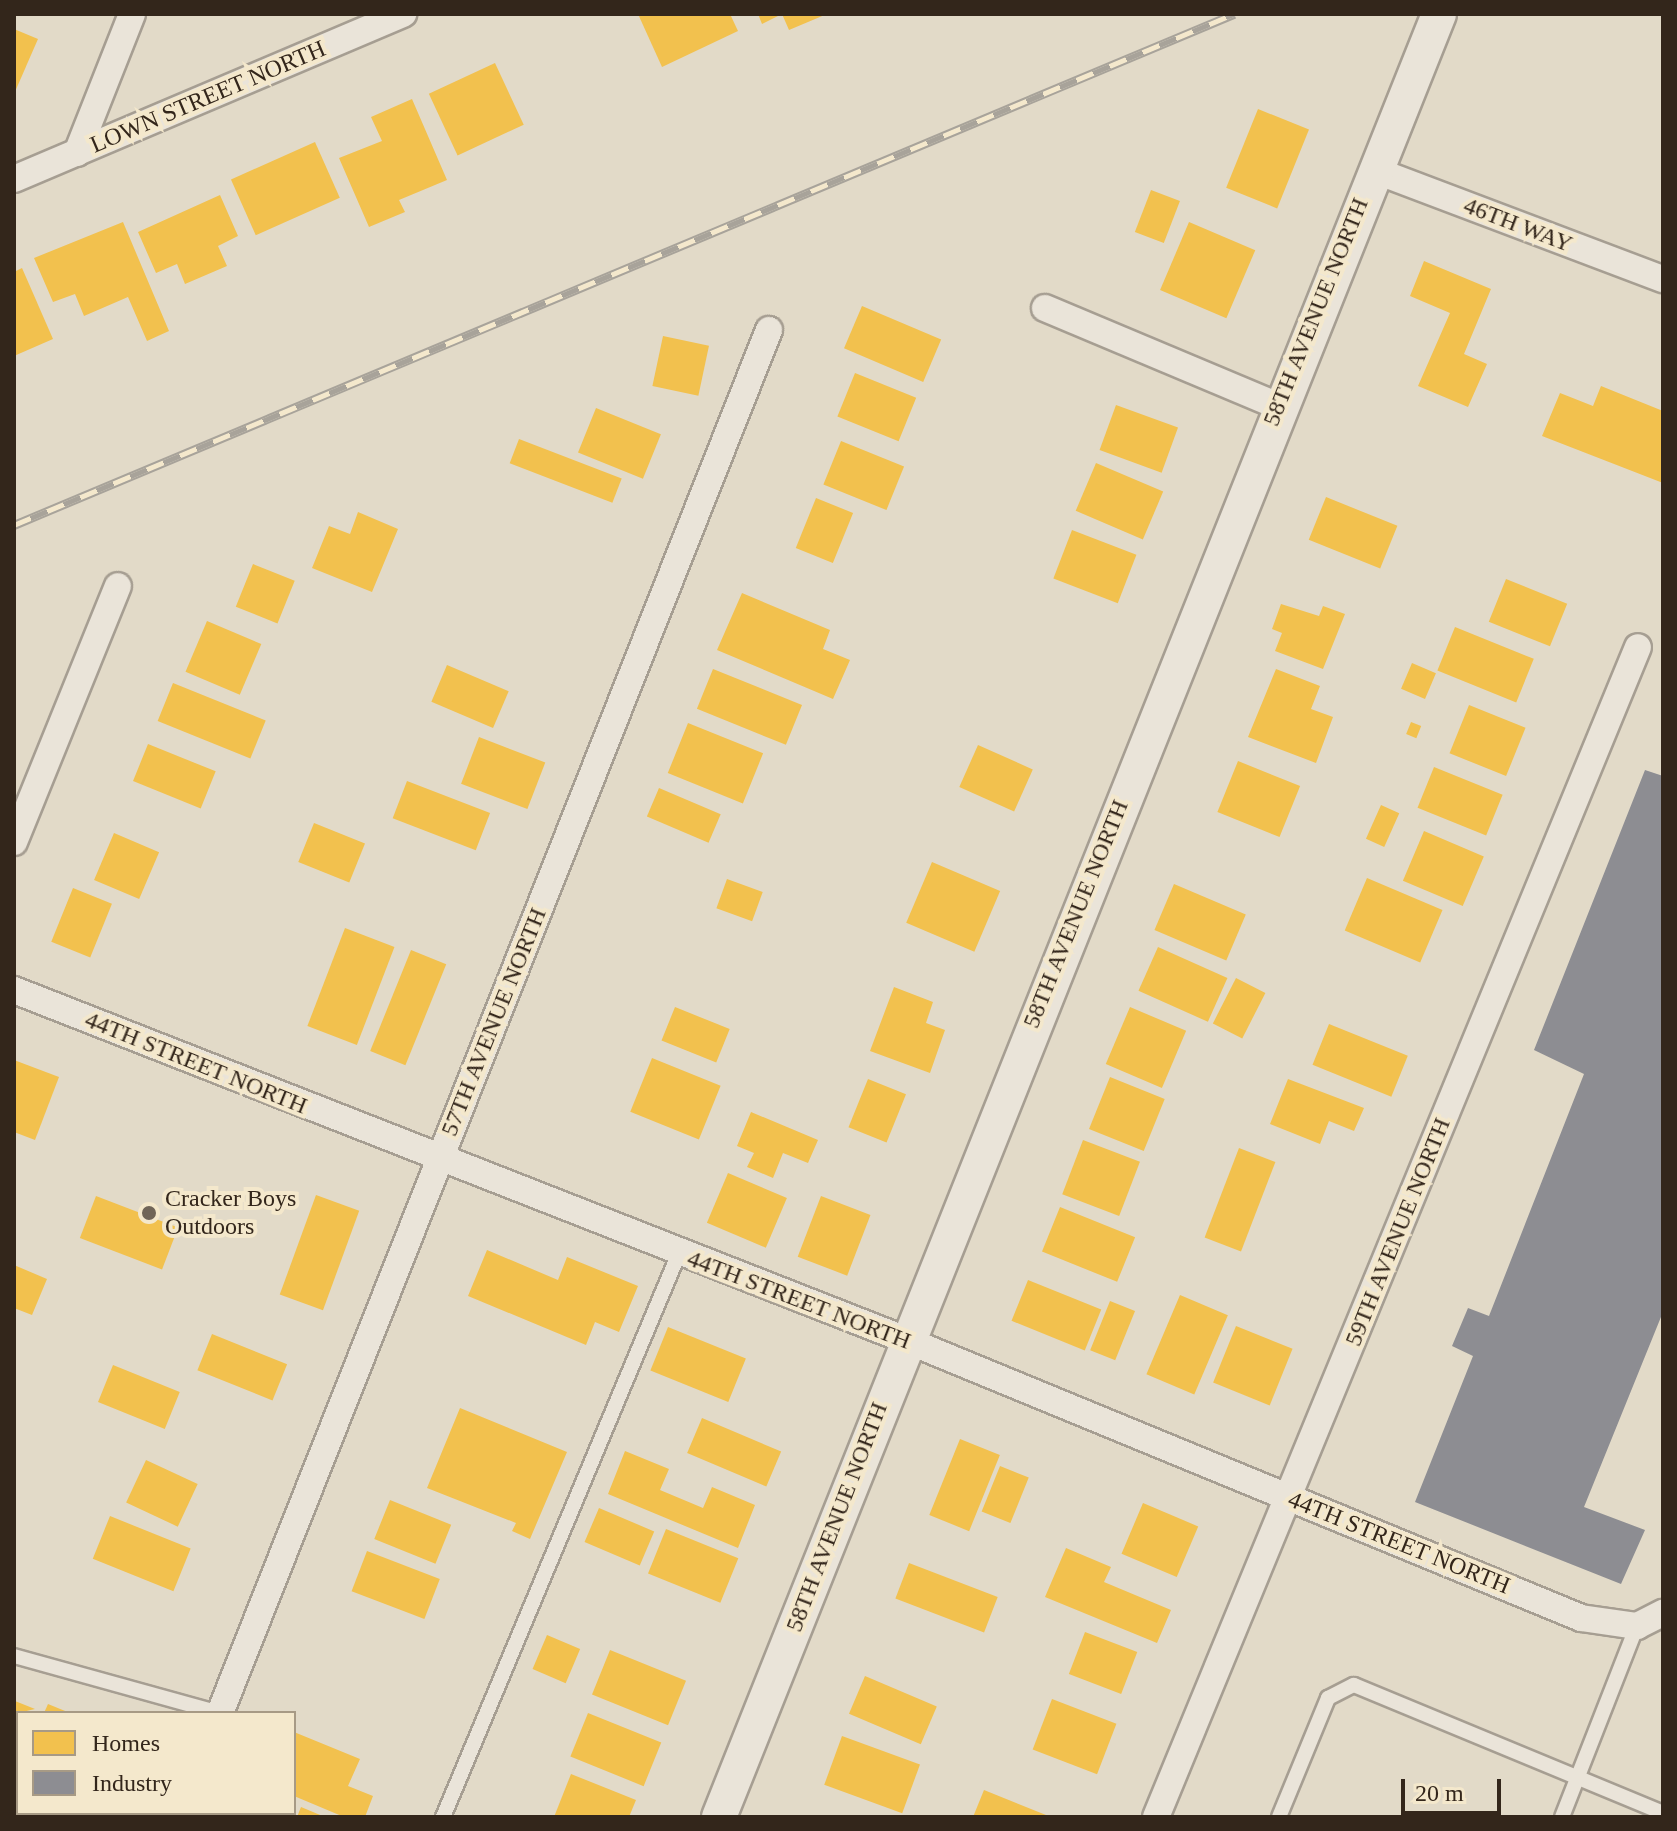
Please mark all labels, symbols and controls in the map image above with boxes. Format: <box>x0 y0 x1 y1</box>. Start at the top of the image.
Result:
street label: LOWN STREET NORTH <box>86 34 330 160</box>
street label: 46TH WAY <box>1459 191 1577 259</box>
street label: 58TH AVENUE NORTH <box>1257 193 1375 431</box>
street label: 58TH AVENUE NORTH <box>1017 795 1135 1033</box>
street label: 57TH AVENUE NORTH <box>435 903 553 1141</box>
street label: 44TH STREET NORTH <box>81 1005 311 1121</box>
street label: 59TH AVENUE NORTH <box>1339 1113 1457 1351</box>
place label: Cracker Boys Outdoors <box>165 1185 296 1241</box>
marker: Cracker Boys Outdoors <box>140 1204 158 1222</box>
street label: 44TH STREET NORTH <box>683 1244 915 1356</box>
street label: 58TH AVENUE NORTH <box>780 1398 894 1636</box>
street label: 44TH STREET NORTH <box>1284 1485 1514 1601</box>
legend <box>16 1711 296 1815</box>
text: Homes <box>92 1730 160 1756</box>
scale bar <box>1405 1763 1505 1813</box>
text: Industry <box>92 1770 172 1796</box>
text: 20 m <box>1415 1780 1464 1806</box>

